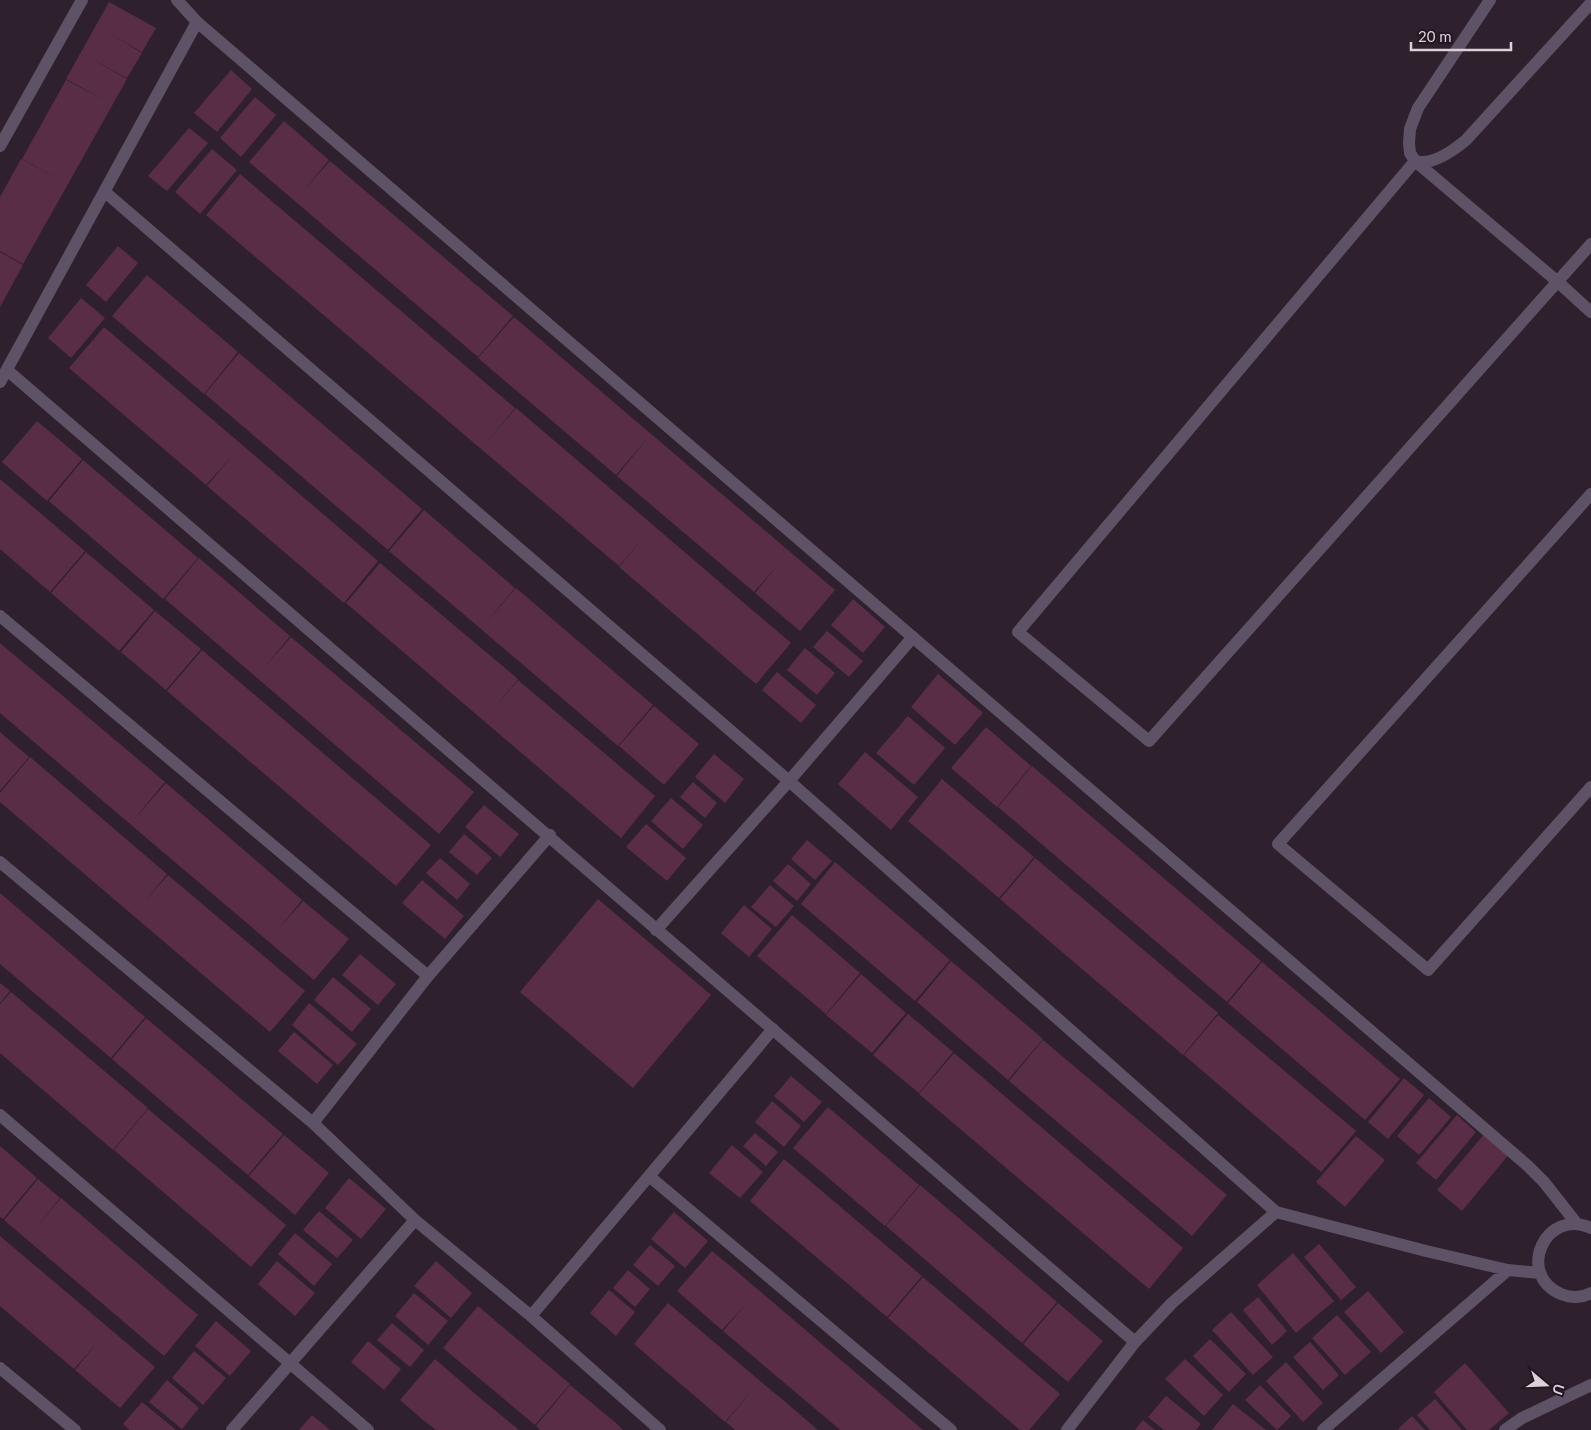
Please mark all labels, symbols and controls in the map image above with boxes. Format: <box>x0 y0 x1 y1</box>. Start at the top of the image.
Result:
scale bar <box>1411 20 1511 52</box>
text: 20 m <box>1418 27 1452 45</box>
north arrow <box>1521 1360 1571 1410</box>
text: U <box>1549 1382 1568 1397</box>

